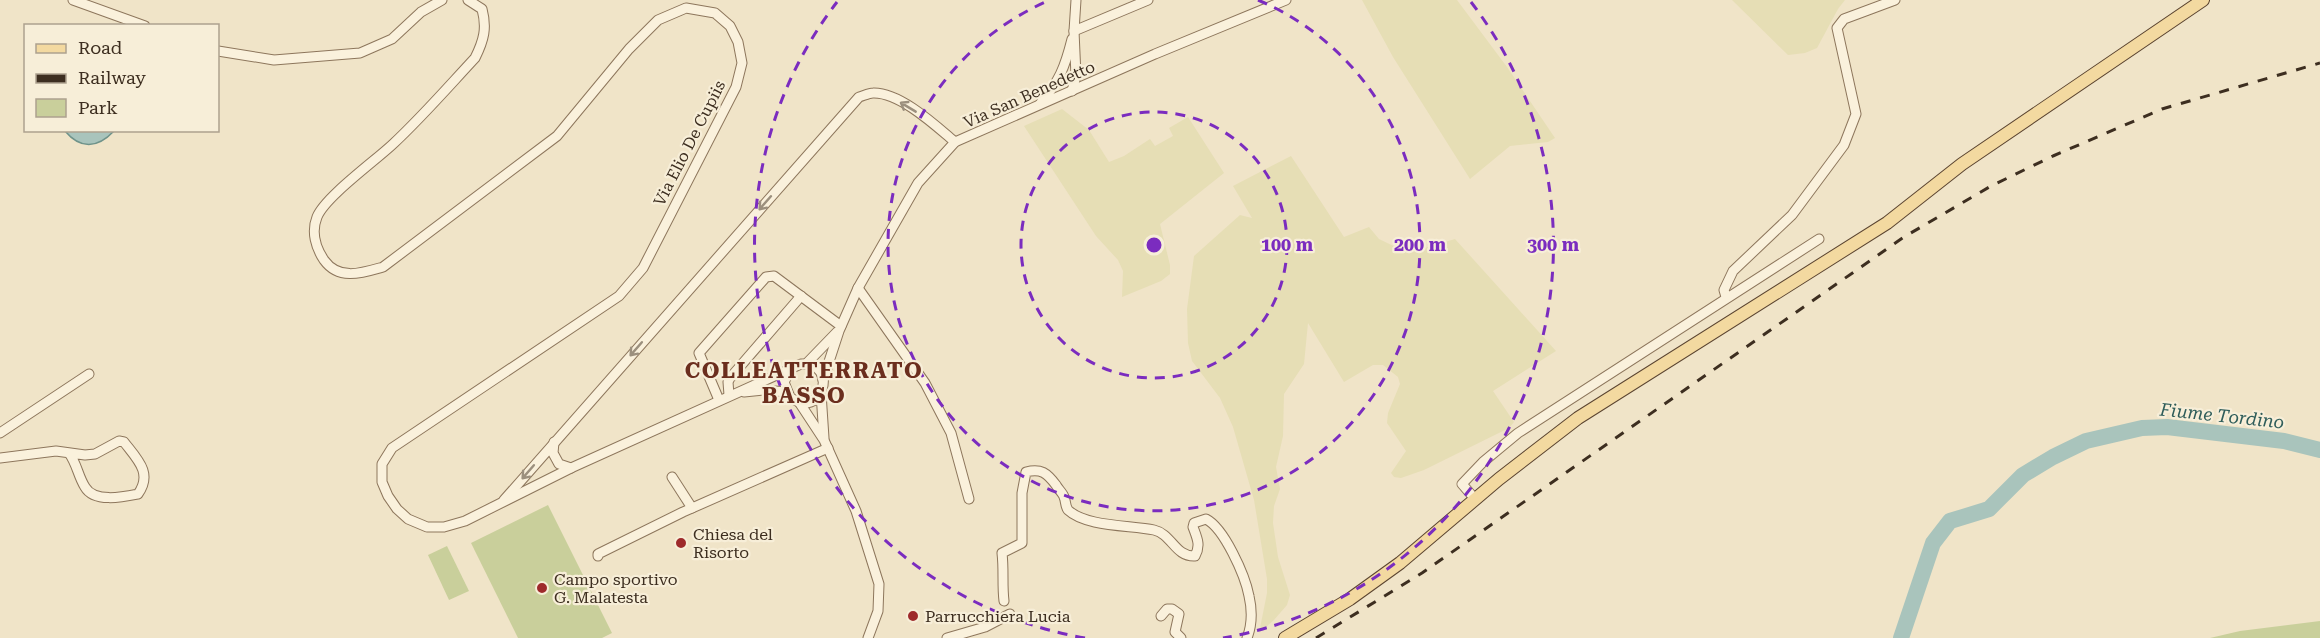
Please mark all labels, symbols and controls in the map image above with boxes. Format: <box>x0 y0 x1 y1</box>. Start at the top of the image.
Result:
legend <box>24 24 219 132</box>
text: Road <box>78 37 123 58</box>
street label: Via San Benedetto <box>961 57 1098 132</box>
text: Railway <box>78 67 146 88</box>
street label: Via Elio De Cupiis <box>650 77 729 209</box>
text: Park <box>78 97 118 118</box>
one-way arrow <box>900 101 917 113</box>
one-way arrow <box>758 195 772 210</box>
text: 100 m <box>1261 234 1314 255</box>
text: 200 m <box>1394 234 1447 255</box>
text: 300 m <box>1527 234 1580 255</box>
centre of rings <box>1144 235 1164 255</box>
one-way arrow <box>629 341 643 356</box>
district label: COLLEATTERRATO BASSO <box>685 358 923 408</box>
water label: Fiume Tordino <box>2158 398 2285 432</box>
one-way arrow <box>521 464 535 479</box>
place label: Chiesa del Risorto <box>693 525 773 562</box>
marker: Chiesa del Risorto <box>674 536 688 550</box>
place label: Campo sportivo G. Malatesta <box>554 570 678 607</box>
marker: Campo sportivo G. Malatesta <box>535 581 549 595</box>
place label: Parrucchiera Lucia <box>925 607 1071 626</box>
marker: Parrucchiera Lucia <box>906 609 920 623</box>

